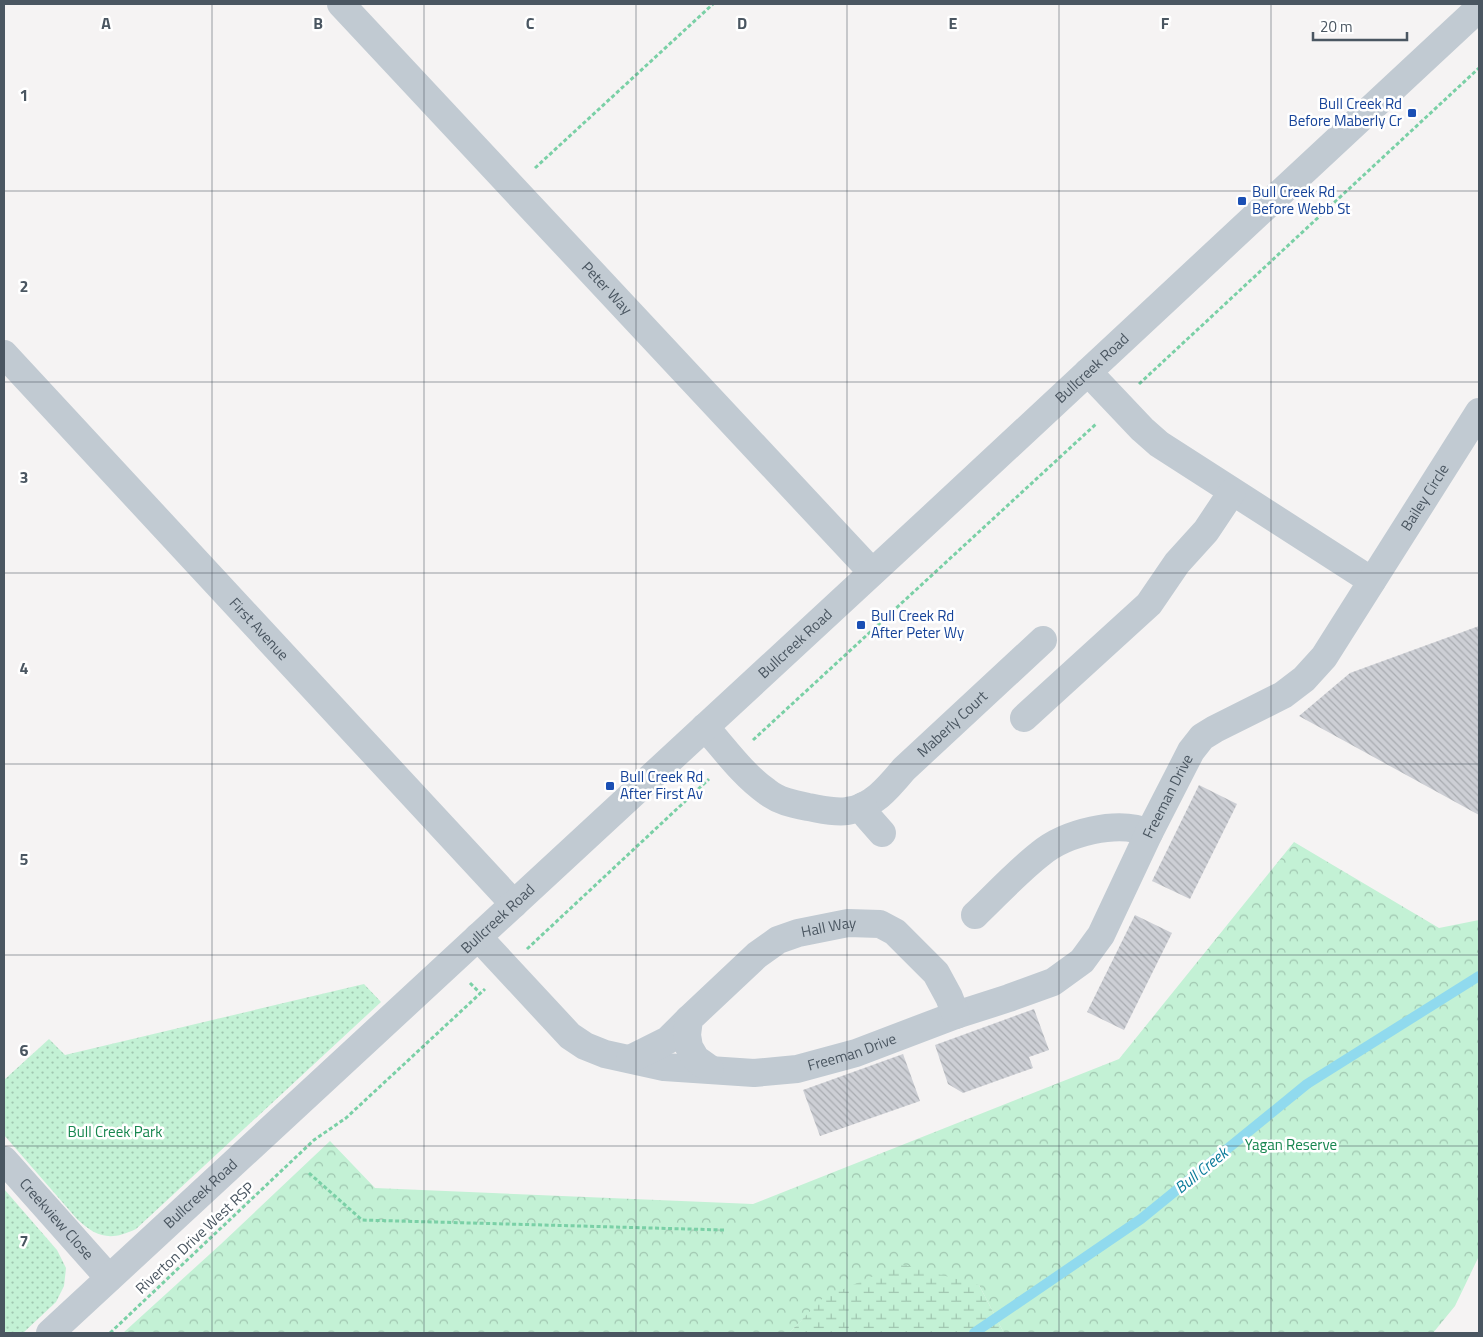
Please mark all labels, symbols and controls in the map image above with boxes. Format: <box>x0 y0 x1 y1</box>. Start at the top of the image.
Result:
scale bar <box>1313 10 1407 42</box>
text: A <box>101 11 111 35</box>
text: B <box>313 11 323 35</box>
text: C <box>526 11 535 35</box>
text: D <box>737 11 747 35</box>
text: E <box>949 11 958 35</box>
text: F <box>1161 11 1170 35</box>
text: 20 m <box>1320 15 1353 38</box>
text: 1 <box>20 83 28 107</box>
place label: Bull Creek Rd Before Maberly Cr <box>1288 92 1402 132</box>
marker: Bull Creek Rd Before Maberly Cr <box>1406 107 1418 119</box>
place label: Bull Creek Rd Before Webb St <box>1252 180 1351 220</box>
marker: Bull Creek Rd Before Webb St <box>1236 195 1248 207</box>
street label: Peter Way <box>576 256 638 320</box>
text: 2 <box>20 274 28 298</box>
street label: Bullcreek Road <box>1049 328 1134 408</box>
street label: Bailey Circle <box>1395 459 1454 535</box>
text: 3 <box>20 465 28 489</box>
street label: First Avenue <box>224 592 295 665</box>
street label: Bullcreek Road <box>753 603 837 684</box>
place label: Bull Creek Rd After Peter Wy <box>871 604 964 644</box>
marker: Bull Creek Rd After Peter Wy <box>855 619 867 631</box>
text: 4 <box>20 656 29 680</box>
street label: Maberly Court <box>912 684 993 763</box>
street label: Freeman Drive <box>1136 750 1199 842</box>
place label: Bull Creek Rd After First Av <box>620 765 703 805</box>
marker: Bull Creek Rd After First Av <box>604 780 616 792</box>
text: 5 <box>20 847 29 871</box>
street label: Bullcreek Road <box>455 878 540 959</box>
street label: Hall Way <box>799 911 856 943</box>
street label: Freeman Drive <box>805 1027 900 1077</box>
text: 6 <box>20 1038 29 1062</box>
park label: Bull Creek Park <box>68 1120 162 1143</box>
park label: Yagan Reserve <box>1245 1133 1337 1156</box>
water label: Bull Creek <box>1169 1140 1234 1199</box>
street label: Bullcreek Road <box>158 1153 242 1234</box>
street label: Creekview Close <box>14 1173 100 1265</box>
street label: Riverton Drive West RSP <box>130 1176 259 1299</box>
text: 7 <box>20 1229 28 1253</box>

